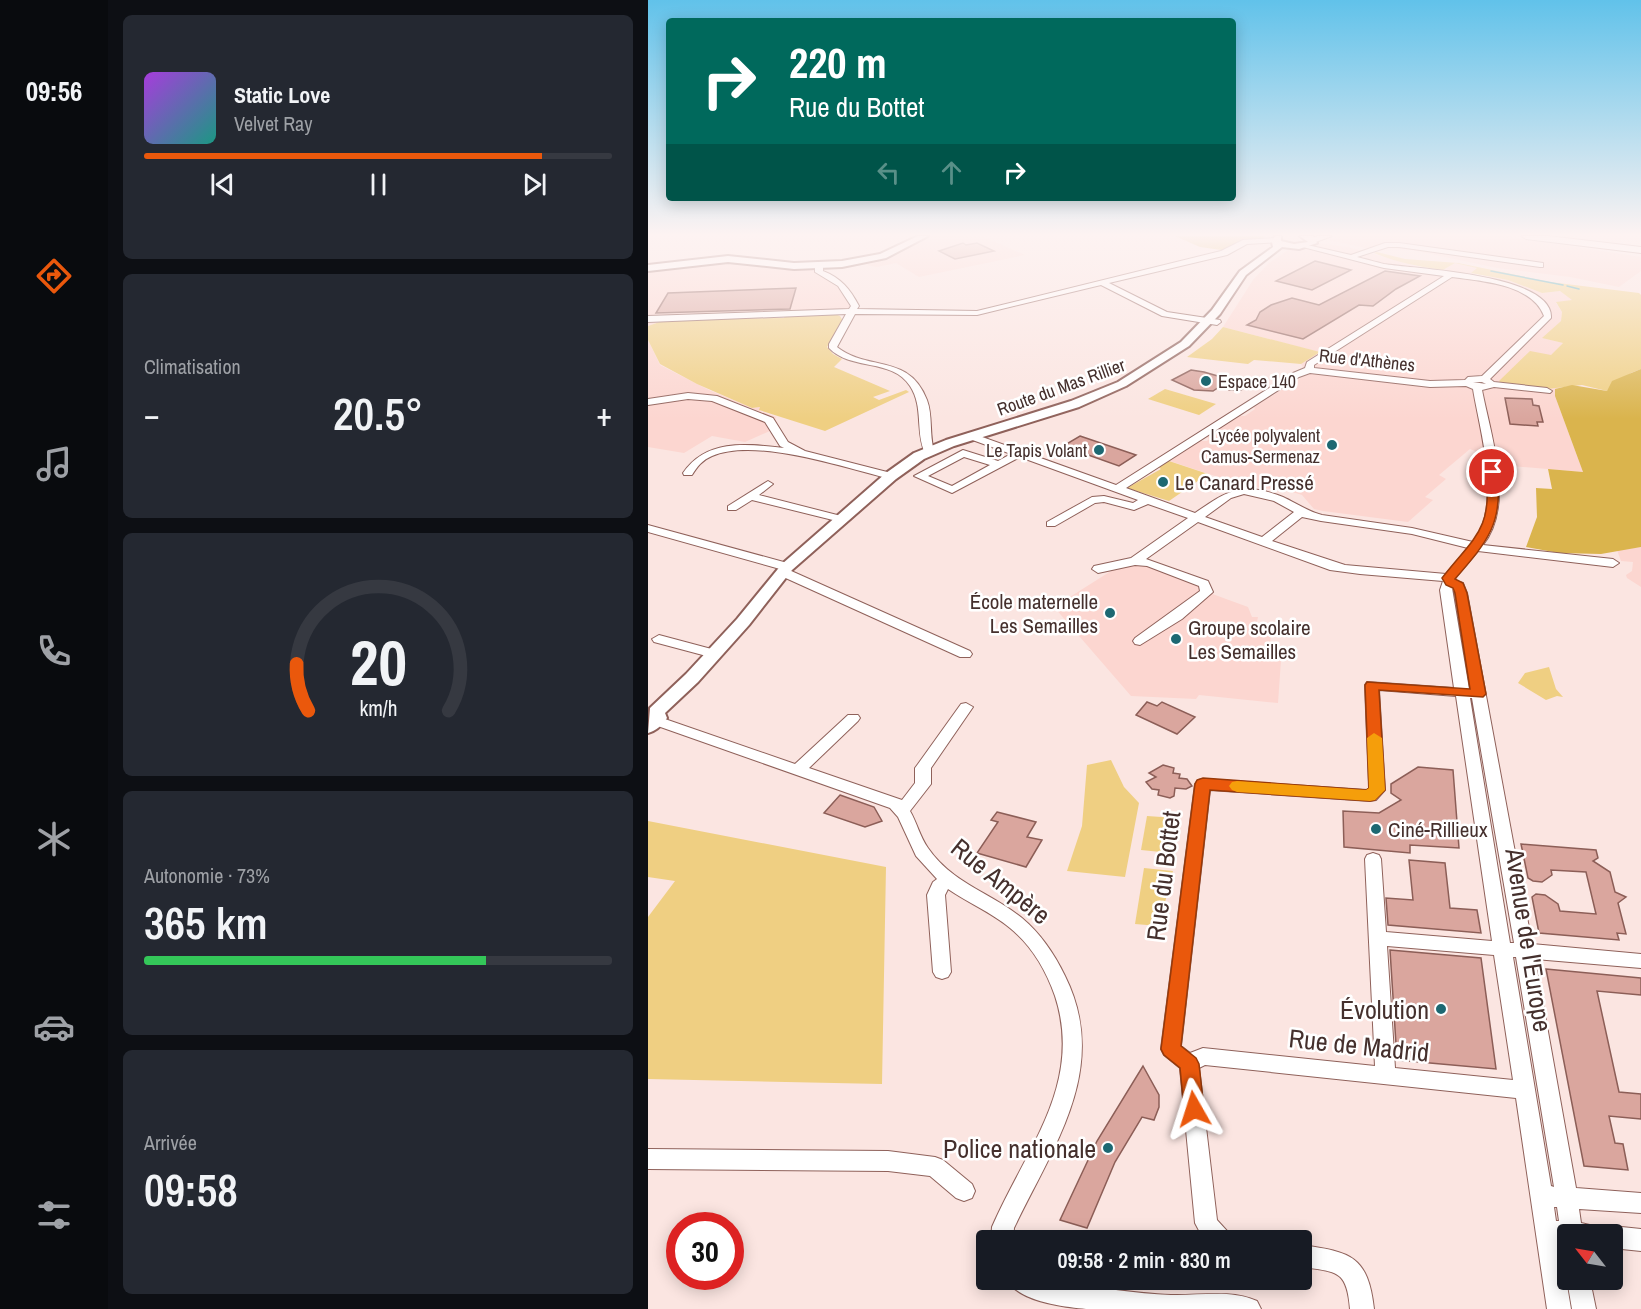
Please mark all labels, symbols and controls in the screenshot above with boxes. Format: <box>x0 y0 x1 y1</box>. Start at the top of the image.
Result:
text: 220 m <box>789 35 887 91</box>
icon: right <box>690 42 768 120</box>
text: 09:56 <box>26 73 82 109</box>
text: Static Love <box>234 80 330 110</box>
text: Rue du Bottet <box>789 89 924 125</box>
text: Velvet Ray <box>234 110 312 137</box>
icon: left <box>872 156 905 189</box>
icon: ahead <box>935 156 968 189</box>
icon: right <box>998 156 1031 189</box>
icon: previous <box>206 168 239 201</box>
icon: pause <box>362 168 395 201</box>
icon: next <box>518 168 551 201</box>
icon: directions <box>33 255 75 297</box>
street label: Rue d'Athènes <box>1318 343 1416 377</box>
street label: Route du Mas Rillier <box>994 352 1129 422</box>
text: Climatisation <box>144 353 241 380</box>
place label: Espace 140 <box>1218 369 1296 394</box>
marker: Espace 140 <box>1199 374 1213 388</box>
text: 20.5° <box>333 383 423 444</box>
text: − <box>144 392 160 436</box>
text: + <box>596 392 612 436</box>
place label: Lycée polyvalent Camus-Sermenaz <box>1201 423 1320 469</box>
place label: Le Tapis Volant <box>986 438 1087 463</box>
marker: Lycée polyvalent Camus-Sermenaz <box>1325 438 1339 452</box>
icon: music <box>33 443 75 485</box>
marker: Le Tapis Volant <box>1092 443 1106 457</box>
pin <box>1466 446 1517 497</box>
icon: arrive <box>1475 455 1508 488</box>
place label: Le Canard Pressé <box>1175 468 1314 497</box>
marker: Le Canard Pressé <box>1156 475 1170 489</box>
place label: École maternelle Les Semailles <box>970 587 1098 640</box>
marker: École maternelle Les Semailles <box>1103 606 1117 620</box>
place label: Groupe scolaire Les Semailles <box>1188 613 1311 666</box>
text: 20 <box>350 621 406 705</box>
icon: phone <box>33 630 75 672</box>
marker: Groupe scolaire Les Semailles <box>1169 632 1183 646</box>
text: km/h <box>359 695 397 724</box>
street label: Rue du Bottet <box>1138 809 1188 943</box>
place label: Ciné-Rillieux <box>1388 815 1488 844</box>
icon: climate <box>33 818 75 860</box>
marker: Ciné-Rillieux <box>1369 822 1383 836</box>
street label: Rue Ampère <box>944 830 1058 932</box>
street label: Avenue de l'Europe <box>1497 845 1561 1034</box>
text: Autonomie · 73% <box>144 862 270 889</box>
text: 365 km <box>144 892 268 953</box>
place label: Évolution <box>1340 992 1429 1027</box>
marker: Évolution <box>1434 1002 1448 1016</box>
icon: car <box>33 1006 75 1048</box>
street label: Rue de Madrid <box>1287 1020 1431 1070</box>
position arrow <box>1162 1077 1226 1141</box>
text: Arrivée <box>144 1129 197 1156</box>
place label: Police nationale <box>943 1131 1096 1166</box>
marker: Police nationale <box>1101 1141 1115 1155</box>
text: 09:58 <box>144 1159 238 1220</box>
icon: filters <box>33 1194 75 1236</box>
speed limit sign: 30 <box>666 1212 744 1290</box>
north arrow <box>1557 1224 1623 1290</box>
map controls <box>1557 1224 1623 1290</box>
text: 09:58 · 2 min · 830 m <box>1057 1245 1231 1275</box>

